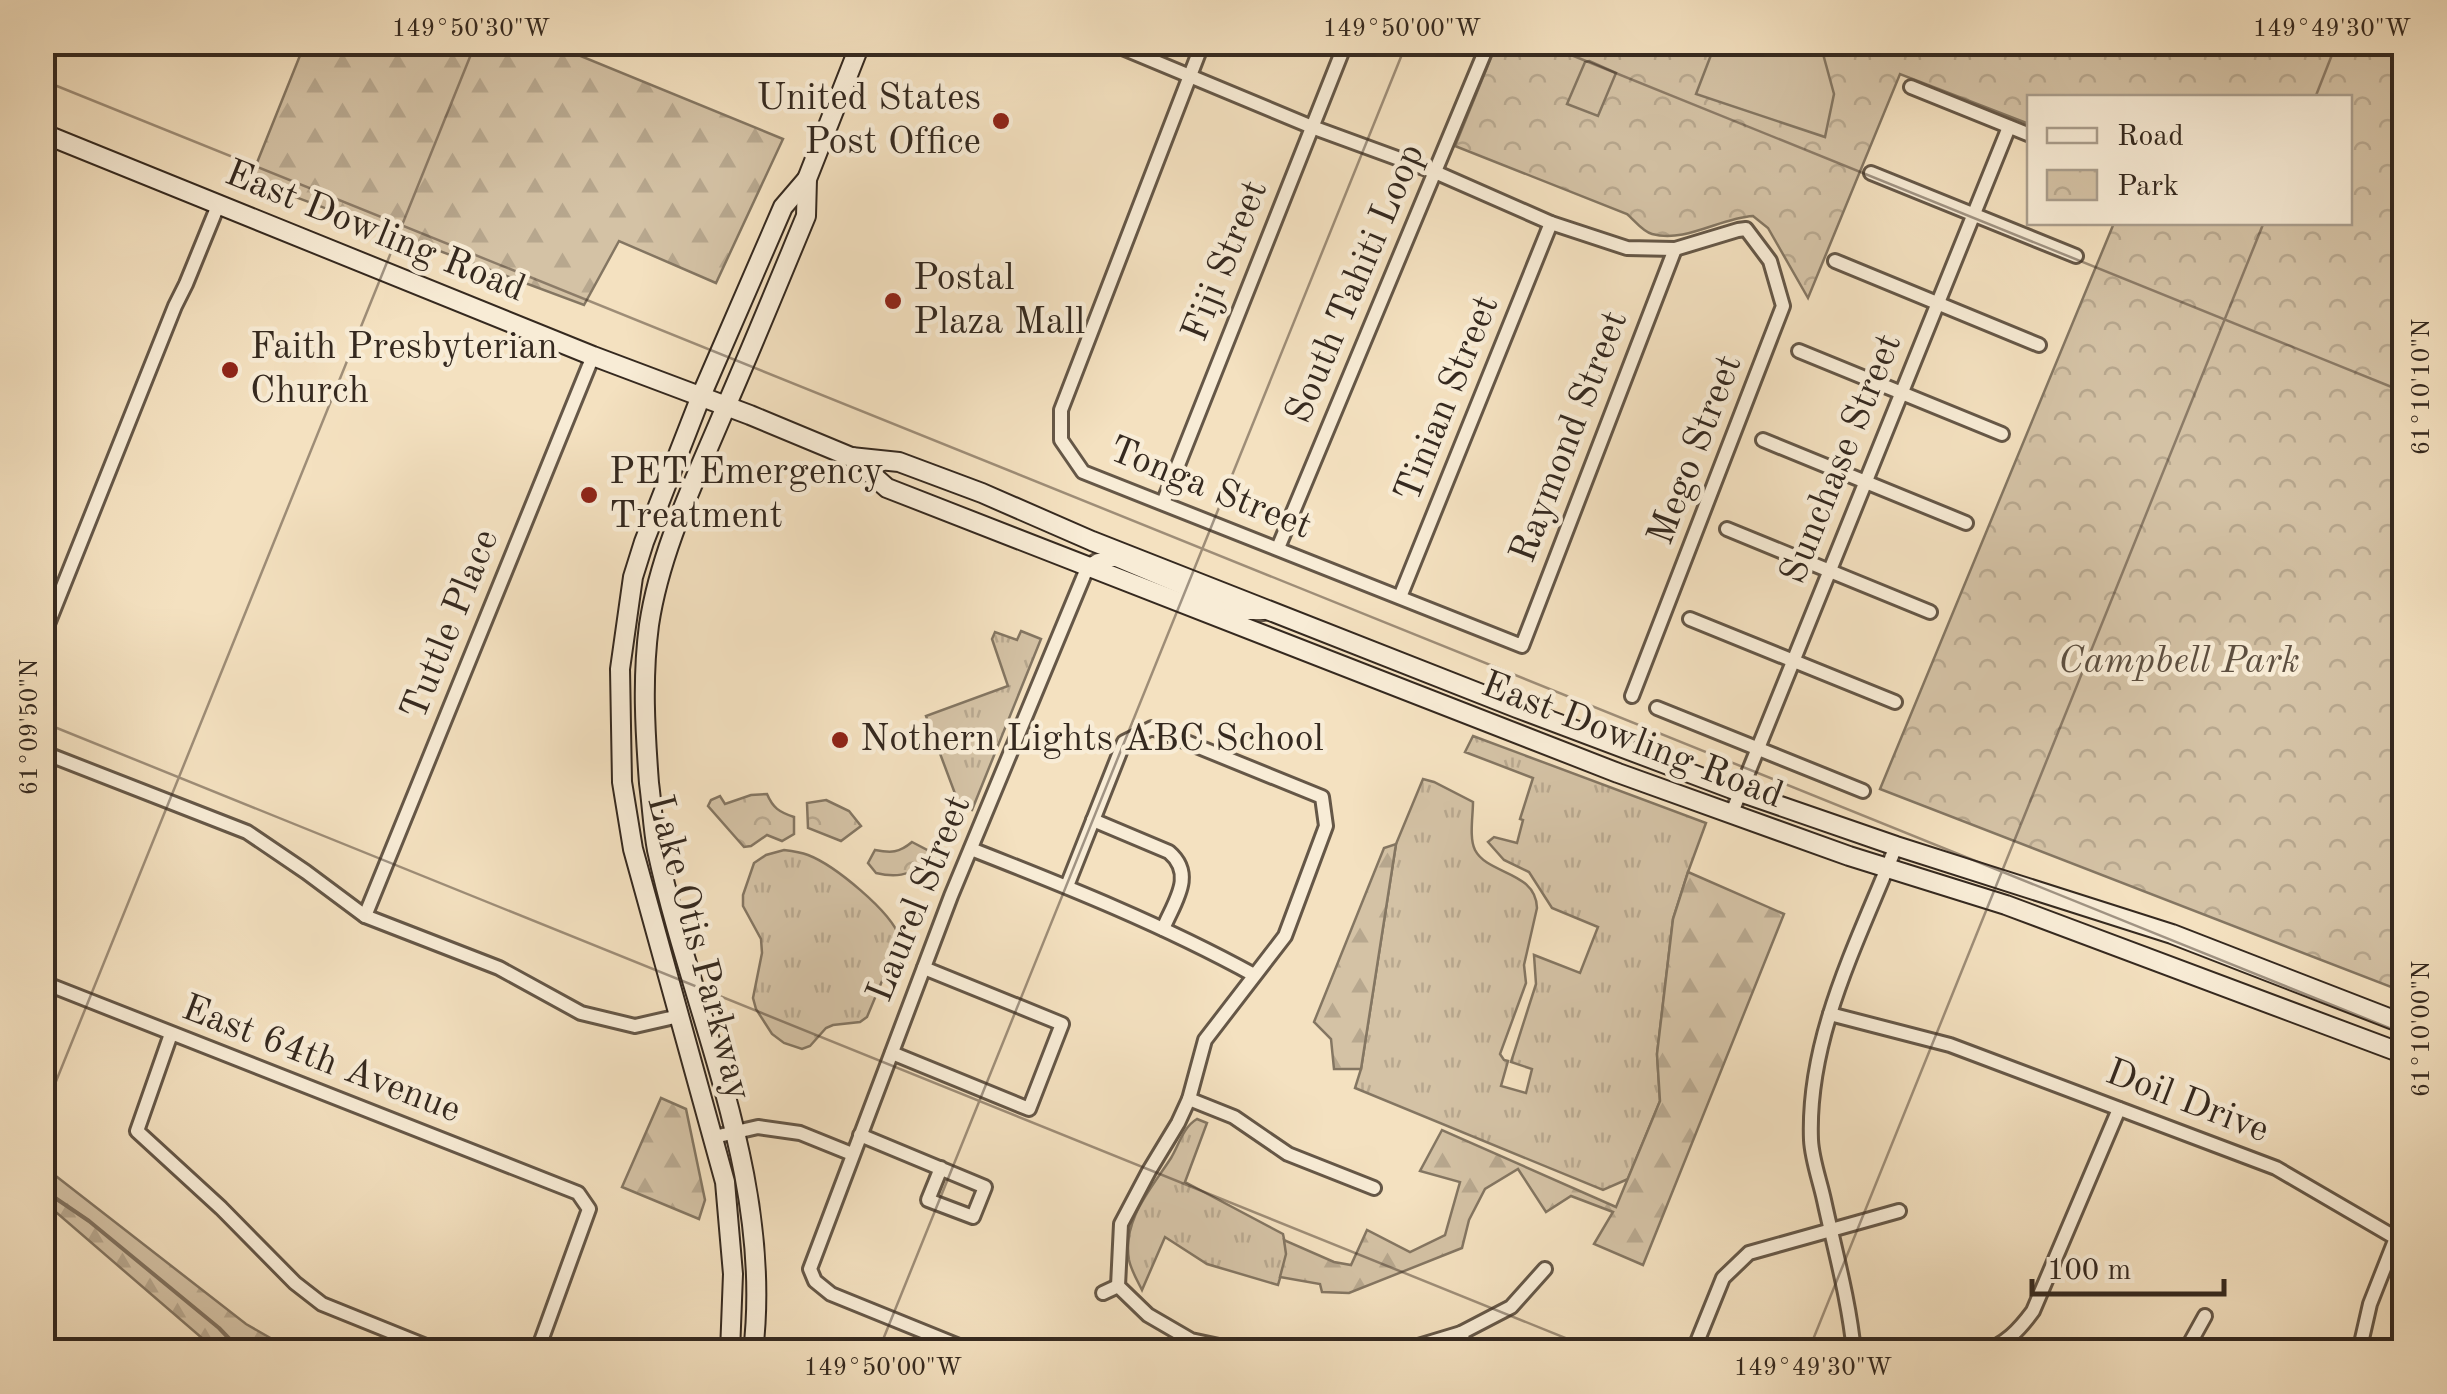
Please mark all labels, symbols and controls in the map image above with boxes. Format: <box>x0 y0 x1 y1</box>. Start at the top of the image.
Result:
text: 149°50'30"W <box>392 17 551 42</box>
text: 149°50'00"W <box>1323 17 1482 42</box>
text: 149°49'30"W <box>2253 17 2412 42</box>
place label: United States Post Office <box>756 80 981 162</box>
legend <box>2027 95 2352 225</box>
marker: United States Post Office <box>990 110 1012 132</box>
text: Road <box>2117 122 2184 152</box>
street label: South Tahiti Loop <box>1280 139 1432 429</box>
street label: East Dowling Road <box>220 155 530 309</box>
text: Park <box>2117 172 2179 202</box>
street label: Fiji Street <box>1177 175 1275 347</box>
place label: Postal Plaza Mall <box>913 260 1085 342</box>
marker: Postal Plaza Mall <box>882 290 904 312</box>
street label: Tinian Street <box>1389 290 1507 508</box>
street label: Raymond Street <box>1505 306 1635 568</box>
text: 61°10'10"N <box>2410 319 2435 455</box>
place label: Faith Presbyterian Church <box>250 329 558 411</box>
street label: Sunchase Street <box>1775 329 1909 589</box>
street label: Mego Street <box>1642 350 1750 550</box>
marker: Faith Presbyterian Church <box>219 359 241 381</box>
street label: Tonga Street <box>1103 431 1317 547</box>
place label: PET Emergency Treatment <box>609 454 884 536</box>
marker: PET Emergency Treatment <box>578 484 600 506</box>
street label: Tuttle Place <box>396 525 506 725</box>
park label: Campbell Park <box>2058 643 2300 681</box>
text: 61°09'50"N <box>18 659 43 795</box>
street label: East Dowling Road <box>1476 666 1788 816</box>
place label: Nothern Lights ABC School <box>860 721 1324 759</box>
marker: Nothern Lights ABC School <box>829 729 851 751</box>
street label: Laurel Street <box>861 790 979 1008</box>
street label: Lake Otis Parkway <box>639 791 757 1105</box>
text: 61°10'00"N <box>2410 961 2435 1097</box>
street label: East 64th Avenue <box>177 989 465 1131</box>
street label: Doil Drive <box>2100 1054 2274 1150</box>
scale bar <box>2032 1234 2224 1296</box>
text: 100 m <box>2047 1256 2131 1286</box>
text: 149°50'00"W <box>804 1356 963 1381</box>
text: 149°49'30"W <box>1734 1356 1893 1381</box>

